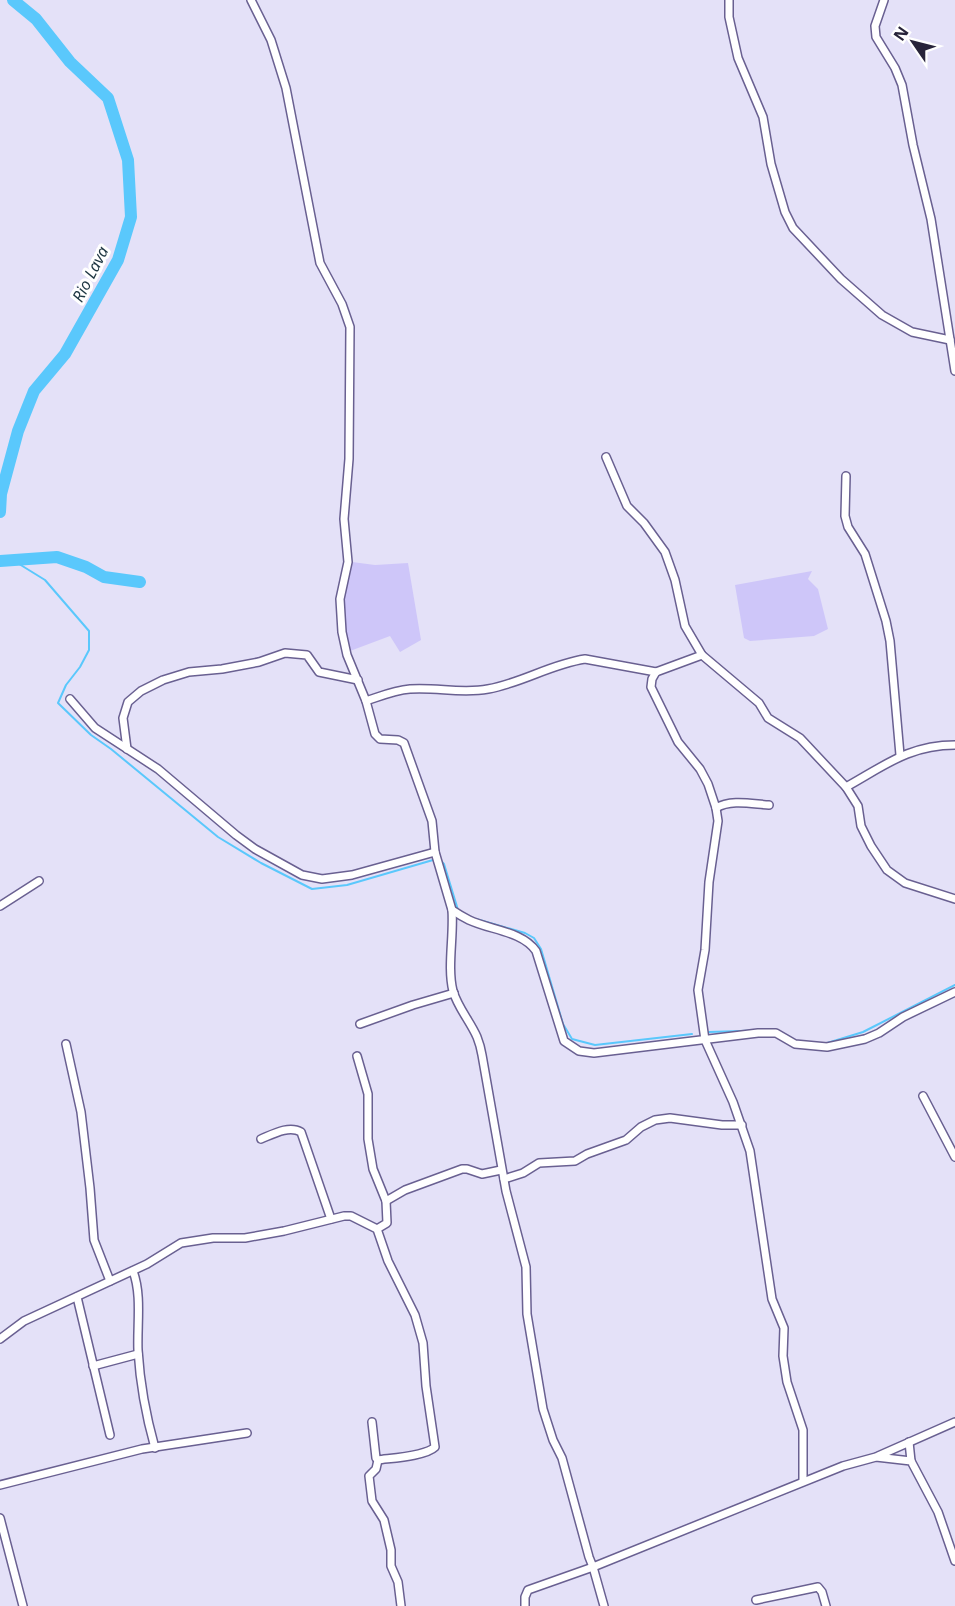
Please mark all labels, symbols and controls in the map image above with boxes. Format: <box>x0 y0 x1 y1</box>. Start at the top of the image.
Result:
north arrow <box>883 12 943 72</box>
text: N <box>888 22 913 45</box>
water label: Rio Lava <box>67 242 113 306</box>

